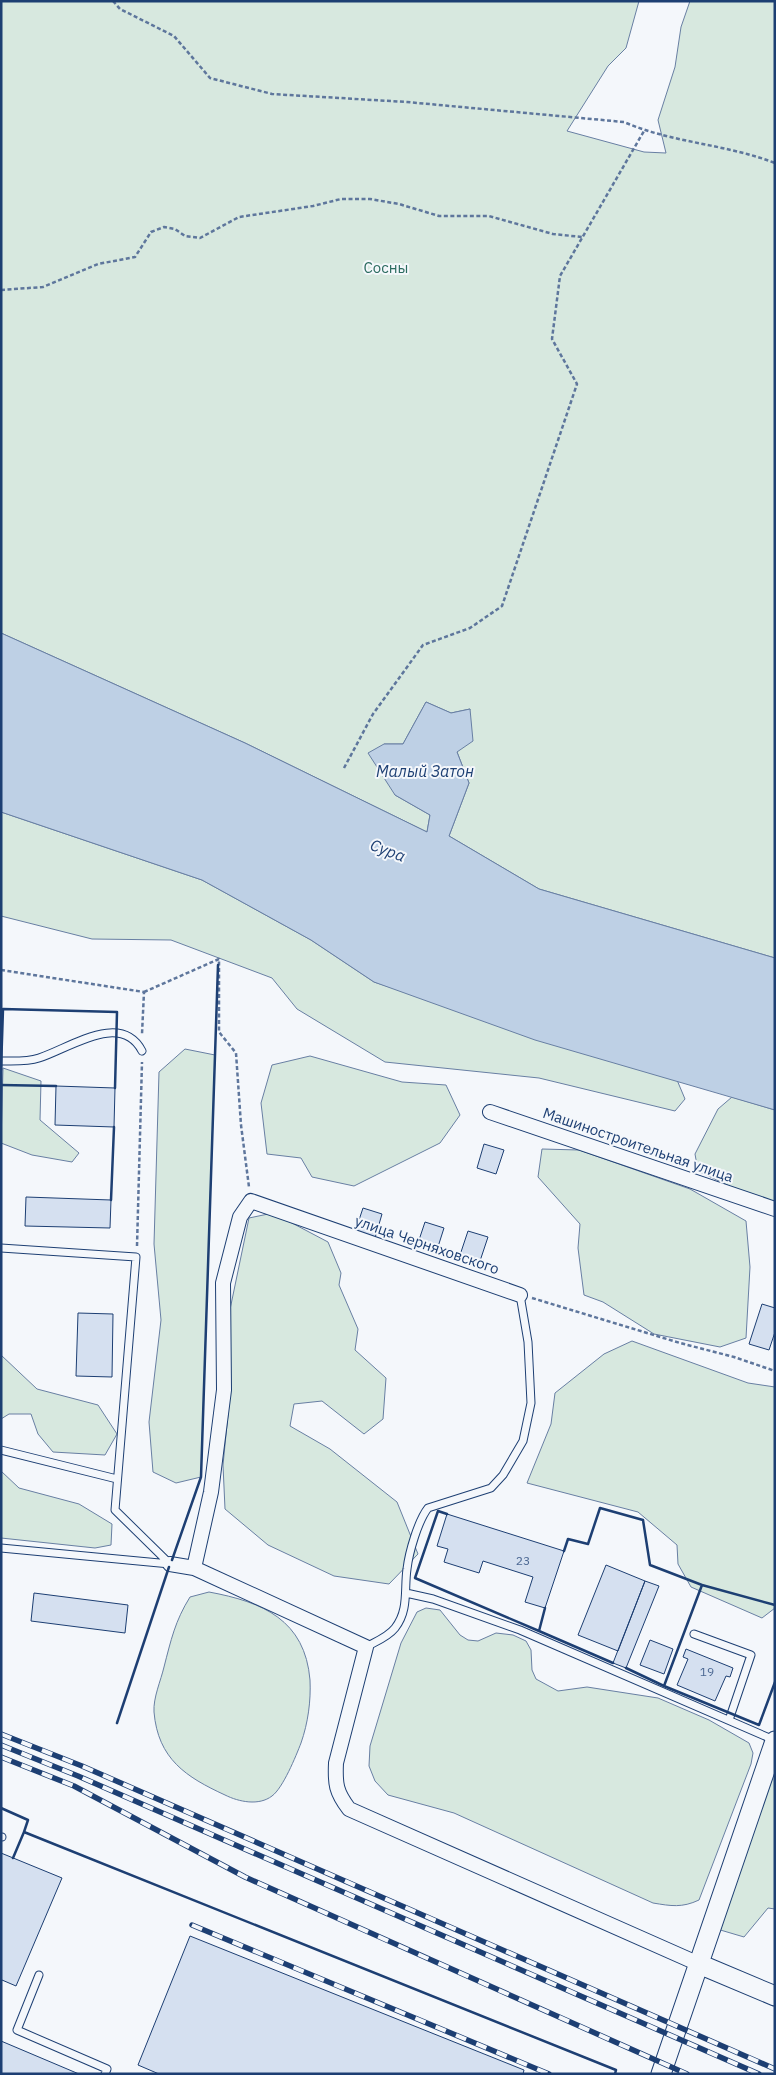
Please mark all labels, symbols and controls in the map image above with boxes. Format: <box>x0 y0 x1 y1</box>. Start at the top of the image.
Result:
park label: Сосны <box>364 258 408 277</box>
water label: Малый Затон <box>376 761 474 781</box>
water label: Сура <box>368 834 408 866</box>
street label: Машиностроительная улица <box>540 1103 736 1186</box>
street label: улица Черняховского <box>353 1211 502 1278</box>
house number: 23 <box>516 1553 530 1568</box>
house number: 19 <box>700 1664 714 1679</box>

